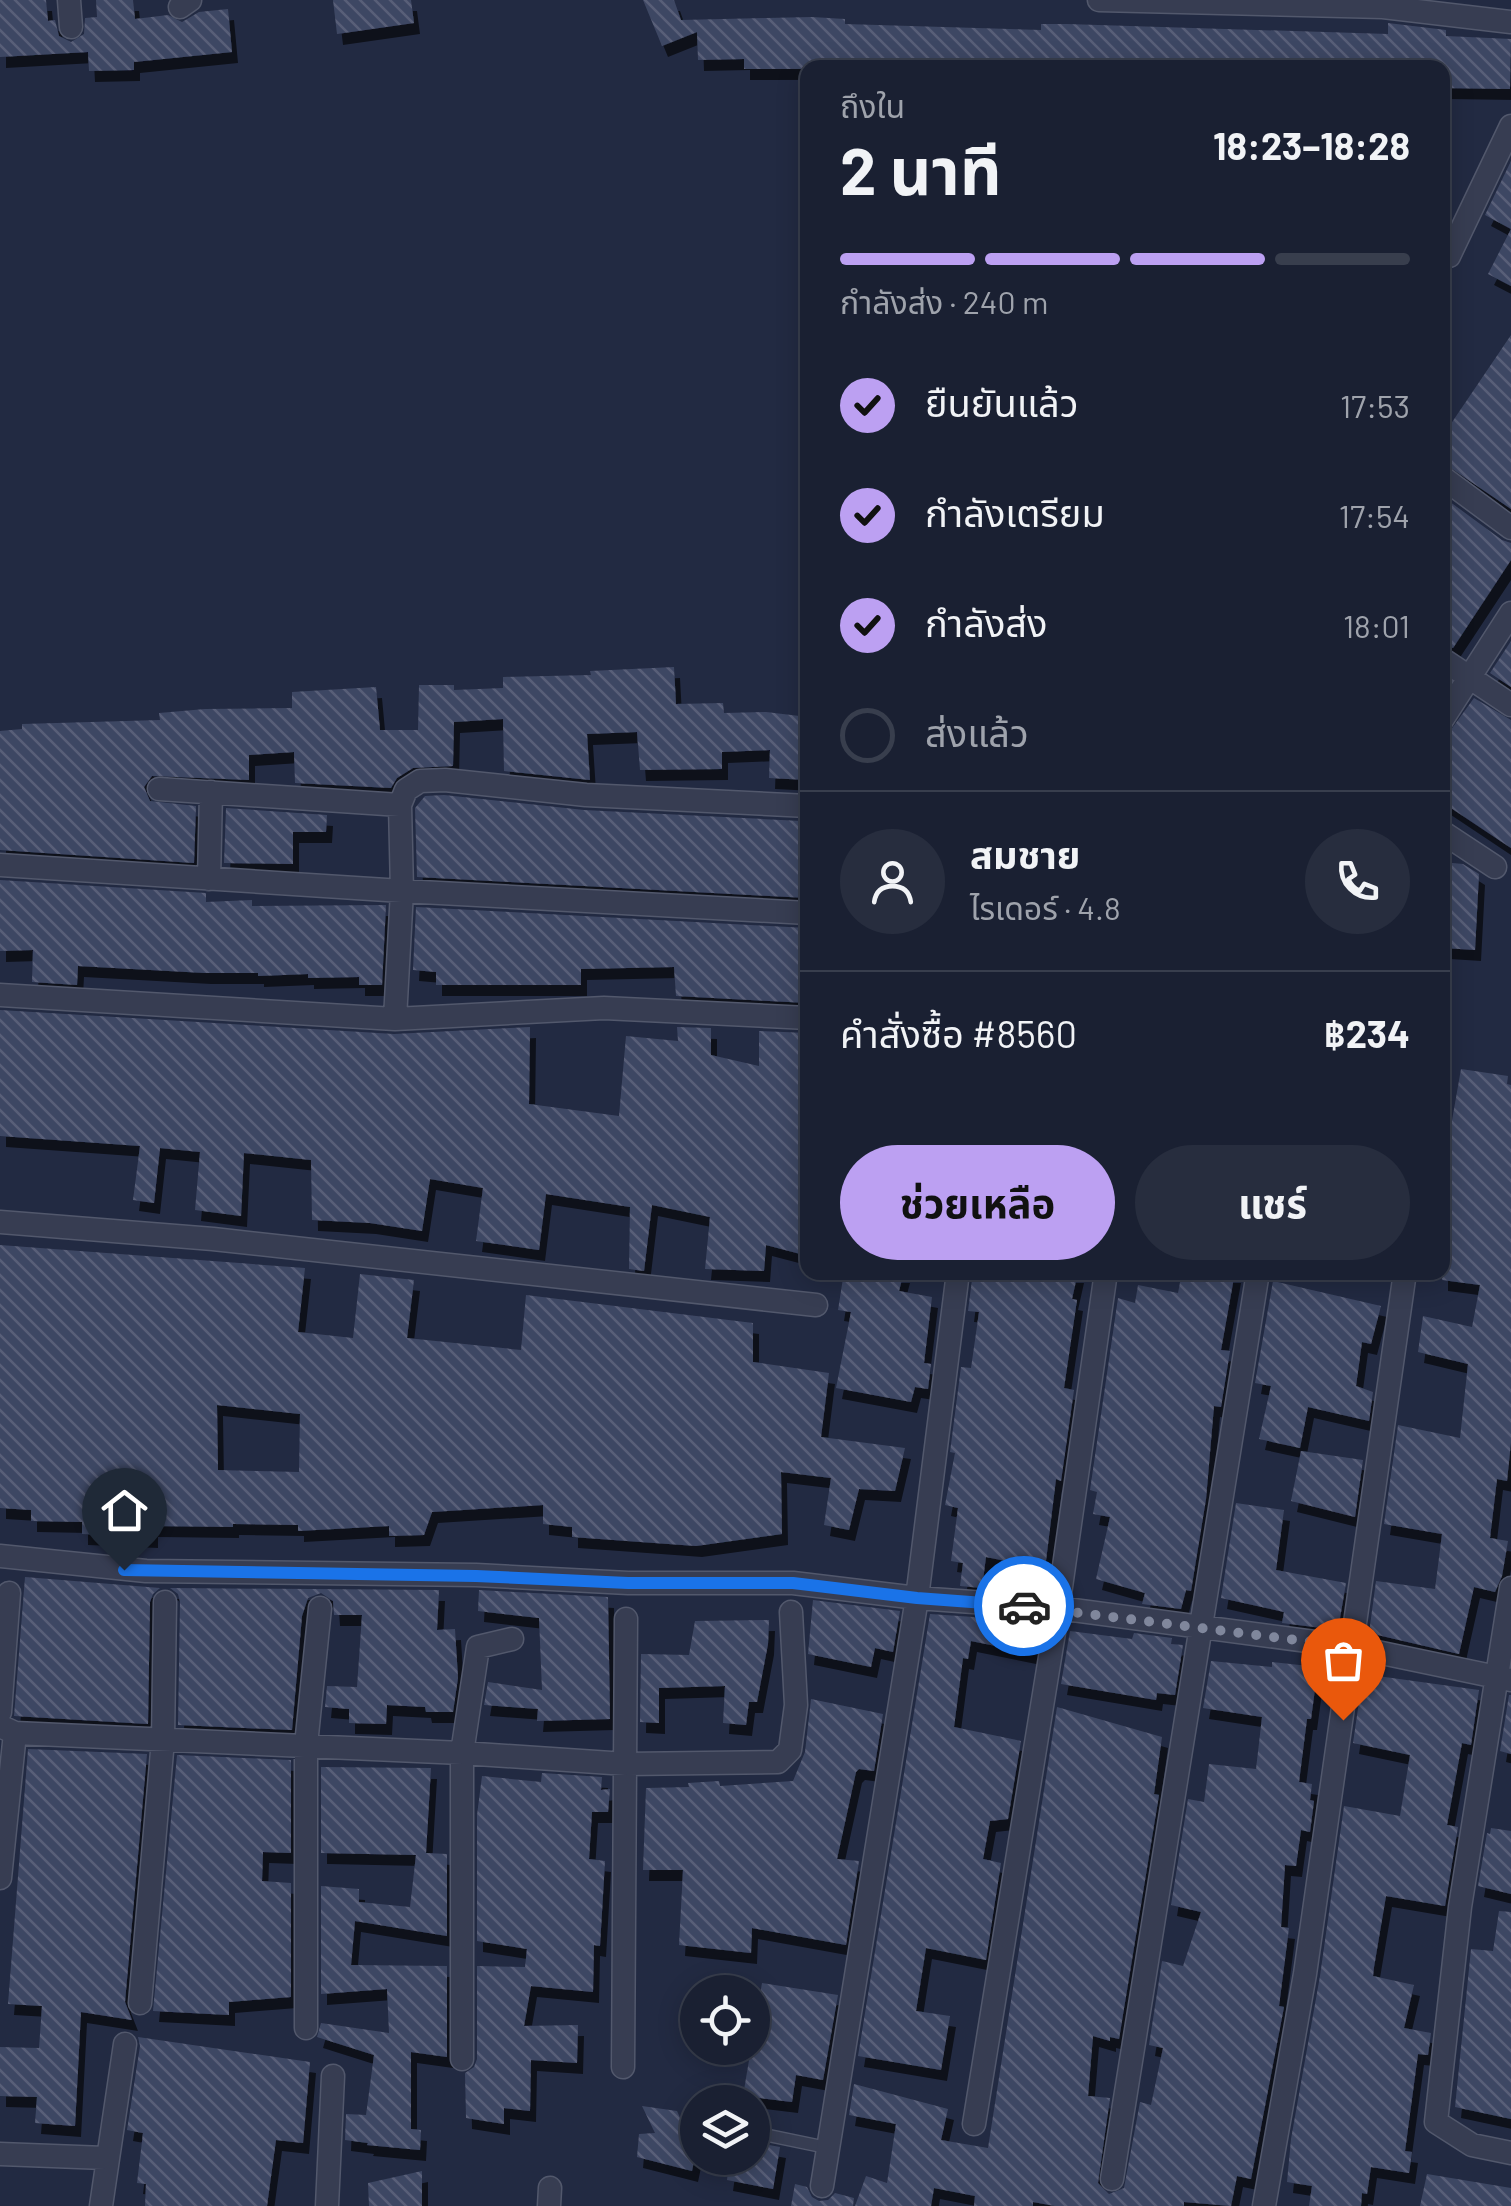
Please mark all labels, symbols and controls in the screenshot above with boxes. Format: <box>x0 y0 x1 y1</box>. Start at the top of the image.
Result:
text: ถึงใน <box>840 86 905 124</box>
text: 18:23–18:28 <box>1213 122 1410 168</box>
text: 2 นาที <box>840 130 1002 208</box>
text: กำลังส่ง · 240 m <box>840 282 1048 320</box>
icon: check <box>840 378 895 433</box>
text: ยืนยันแล้ว <box>925 379 1078 425</box>
text: 17:53 <box>1340 386 1410 424</box>
icon: check <box>840 488 895 543</box>
text: กำลังเตรียม <box>925 489 1105 535</box>
text: 17:54 <box>1339 496 1410 534</box>
icon: check <box>840 598 895 653</box>
text: กำลังส่ง <box>925 599 1047 645</box>
text: 18:01 <box>1343 606 1410 644</box>
text: ส่งแล้ว <box>925 709 1029 755</box>
button: person <box>840 829 945 934</box>
button: phone <box>1305 829 1410 934</box>
text: สมชาย <box>970 831 1080 877</box>
text: ไรเดอร์ · 4.8 <box>970 888 1121 926</box>
text: คำสั่งซื้อ #8560 <box>840 1010 1077 1056</box>
text: ฿234 <box>1324 1010 1410 1056</box>
button: ช่วยเหลือ <box>840 1145 1115 1260</box>
button: แชร์ <box>1135 1145 1410 1260</box>
pin <box>82 1468 167 1571</box>
icon: home <box>97 1483 152 1538</box>
courier <box>974 1556 1074 1656</box>
icon: car <box>997 1579 1052 1634</box>
pin <box>1301 1618 1386 1721</box>
icon: bag <box>1316 1633 1371 1688</box>
map controls <box>680 1975 770 2175</box>
button: locate <box>680 1975 770 2065</box>
button: layers <box>680 2085 770 2175</box>

